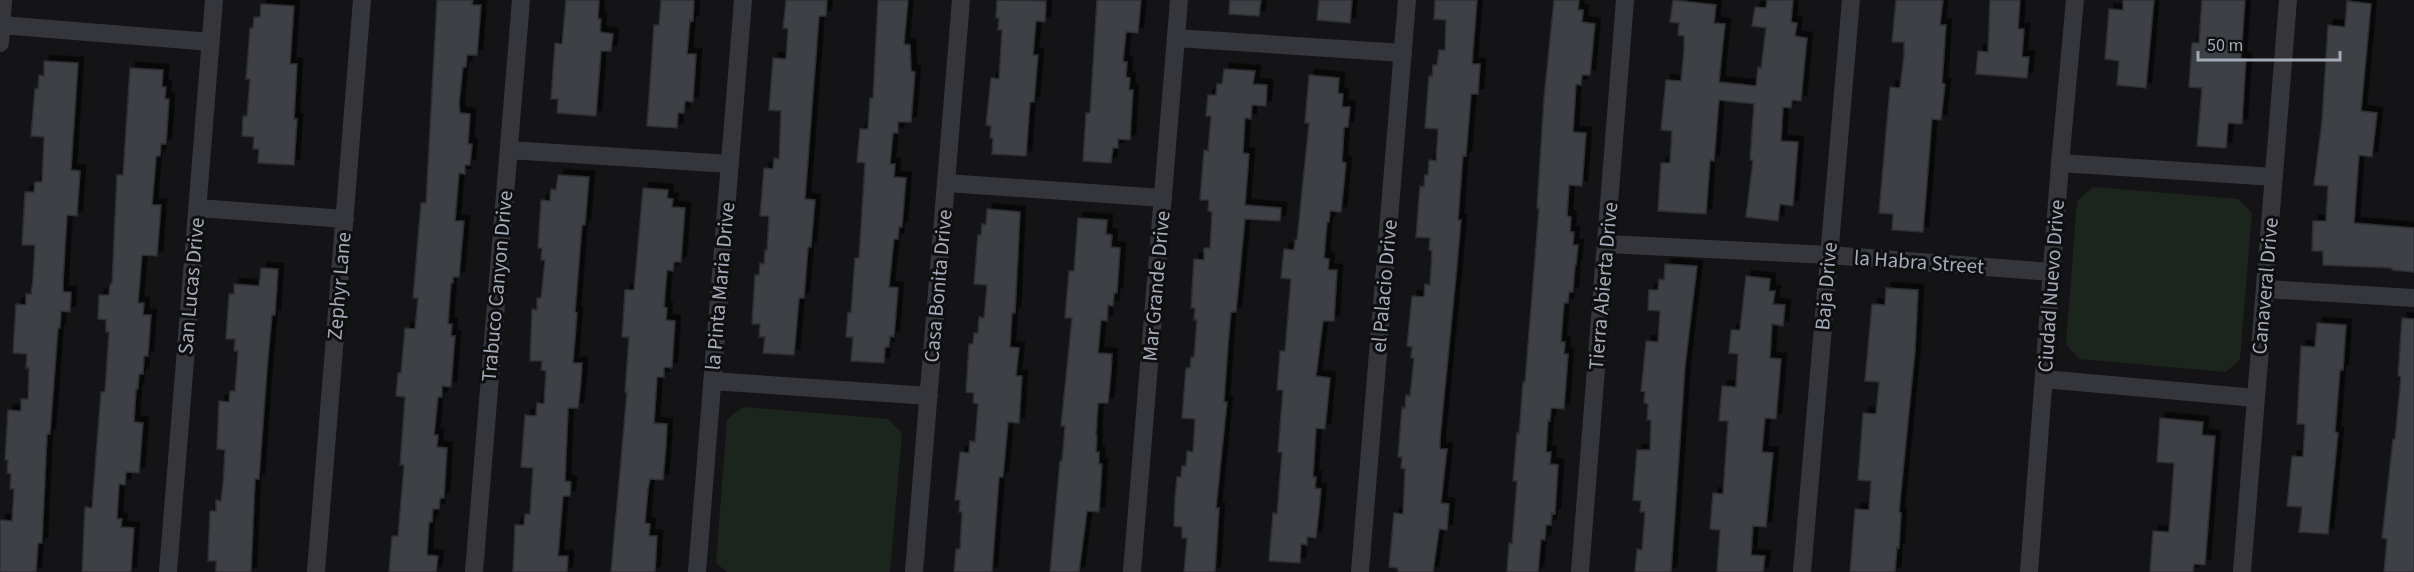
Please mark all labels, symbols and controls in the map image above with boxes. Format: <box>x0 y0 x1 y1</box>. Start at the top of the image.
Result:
scale bar <box>2198 24 2340 62</box>
text: 50 m <box>2207 33 2243 58</box>
street label: Trabuco Canyon Drive <box>474 189 520 383</box>
street label: Ciudad Nuevo Drive <box>2030 199 2072 373</box>
street label: la Pinta Maria Drive <box>698 201 742 371</box>
street label: Tierra Abierta Drive <box>1581 201 1625 371</box>
street label: Casa Bonita Drive <box>916 208 960 364</box>
street label: Mar Grande Drive <box>1134 210 1178 362</box>
street label: San Lucas Drive <box>170 216 212 356</box>
street label: Canaveral Drive <box>2244 216 2286 356</box>
street label: el Palacio Drive <box>1363 218 1405 354</box>
street label: Zephyr Lane <box>319 231 359 341</box>
street label: Baja Drive <box>1807 241 1845 331</box>
street label: la Habra Street <box>1853 242 1985 282</box>

